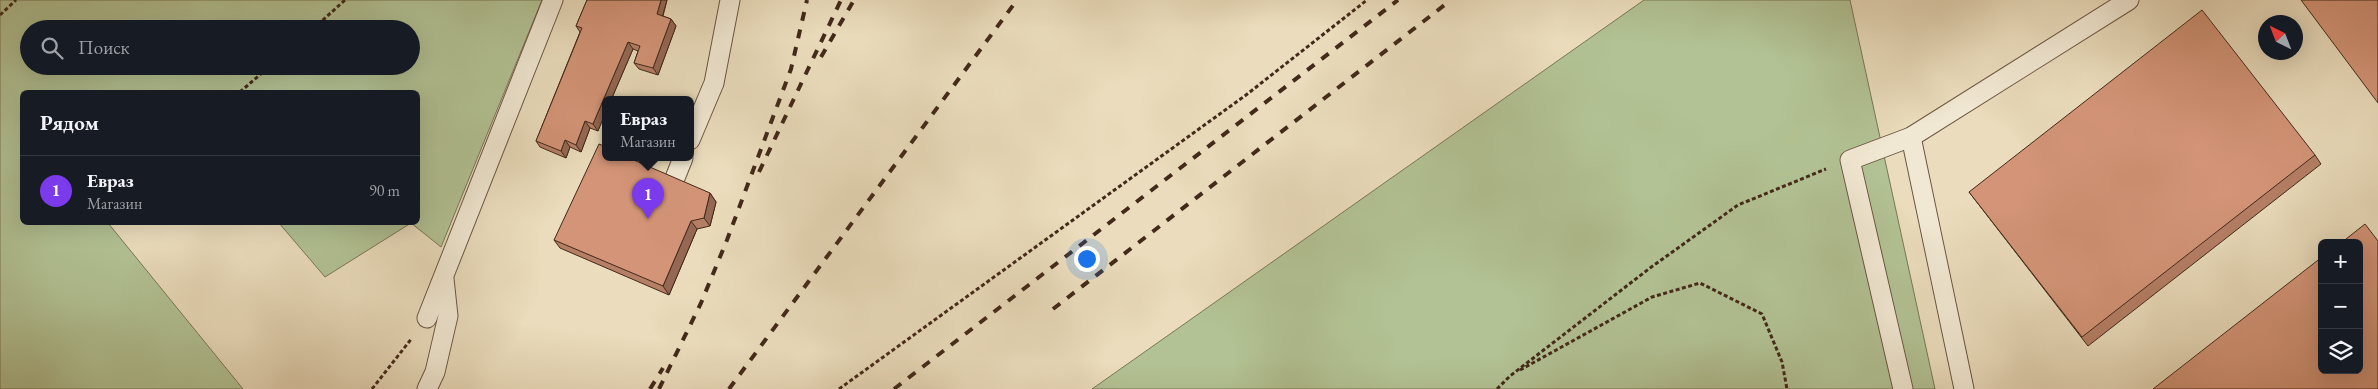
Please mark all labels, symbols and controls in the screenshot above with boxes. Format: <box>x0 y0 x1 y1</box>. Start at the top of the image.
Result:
north arrow <box>2258 15 2303 60</box>
search box <box>20 20 420 75</box>
icon: search <box>38 34 66 62</box>
text: Поиск <box>78 35 130 60</box>
popup <box>602 96 694 161</box>
text: Евраз <box>620 106 667 131</box>
text: Рядом <box>40 109 99 136</box>
text: Магазин <box>620 131 676 152</box>
text: Евраз <box>87 168 134 193</box>
pin: 1 <box>632 178 664 219</box>
text: 1 <box>52 180 60 201</box>
text: 90 m <box>369 180 400 201</box>
text: Магазин <box>87 193 142 214</box>
map controls <box>2318 239 2363 374</box>
button: + <box>2318 239 2363 284</box>
your location <box>1074 246 1100 272</box>
button: − <box>2318 284 2363 329</box>
button: layers <box>2318 329 2363 374</box>

